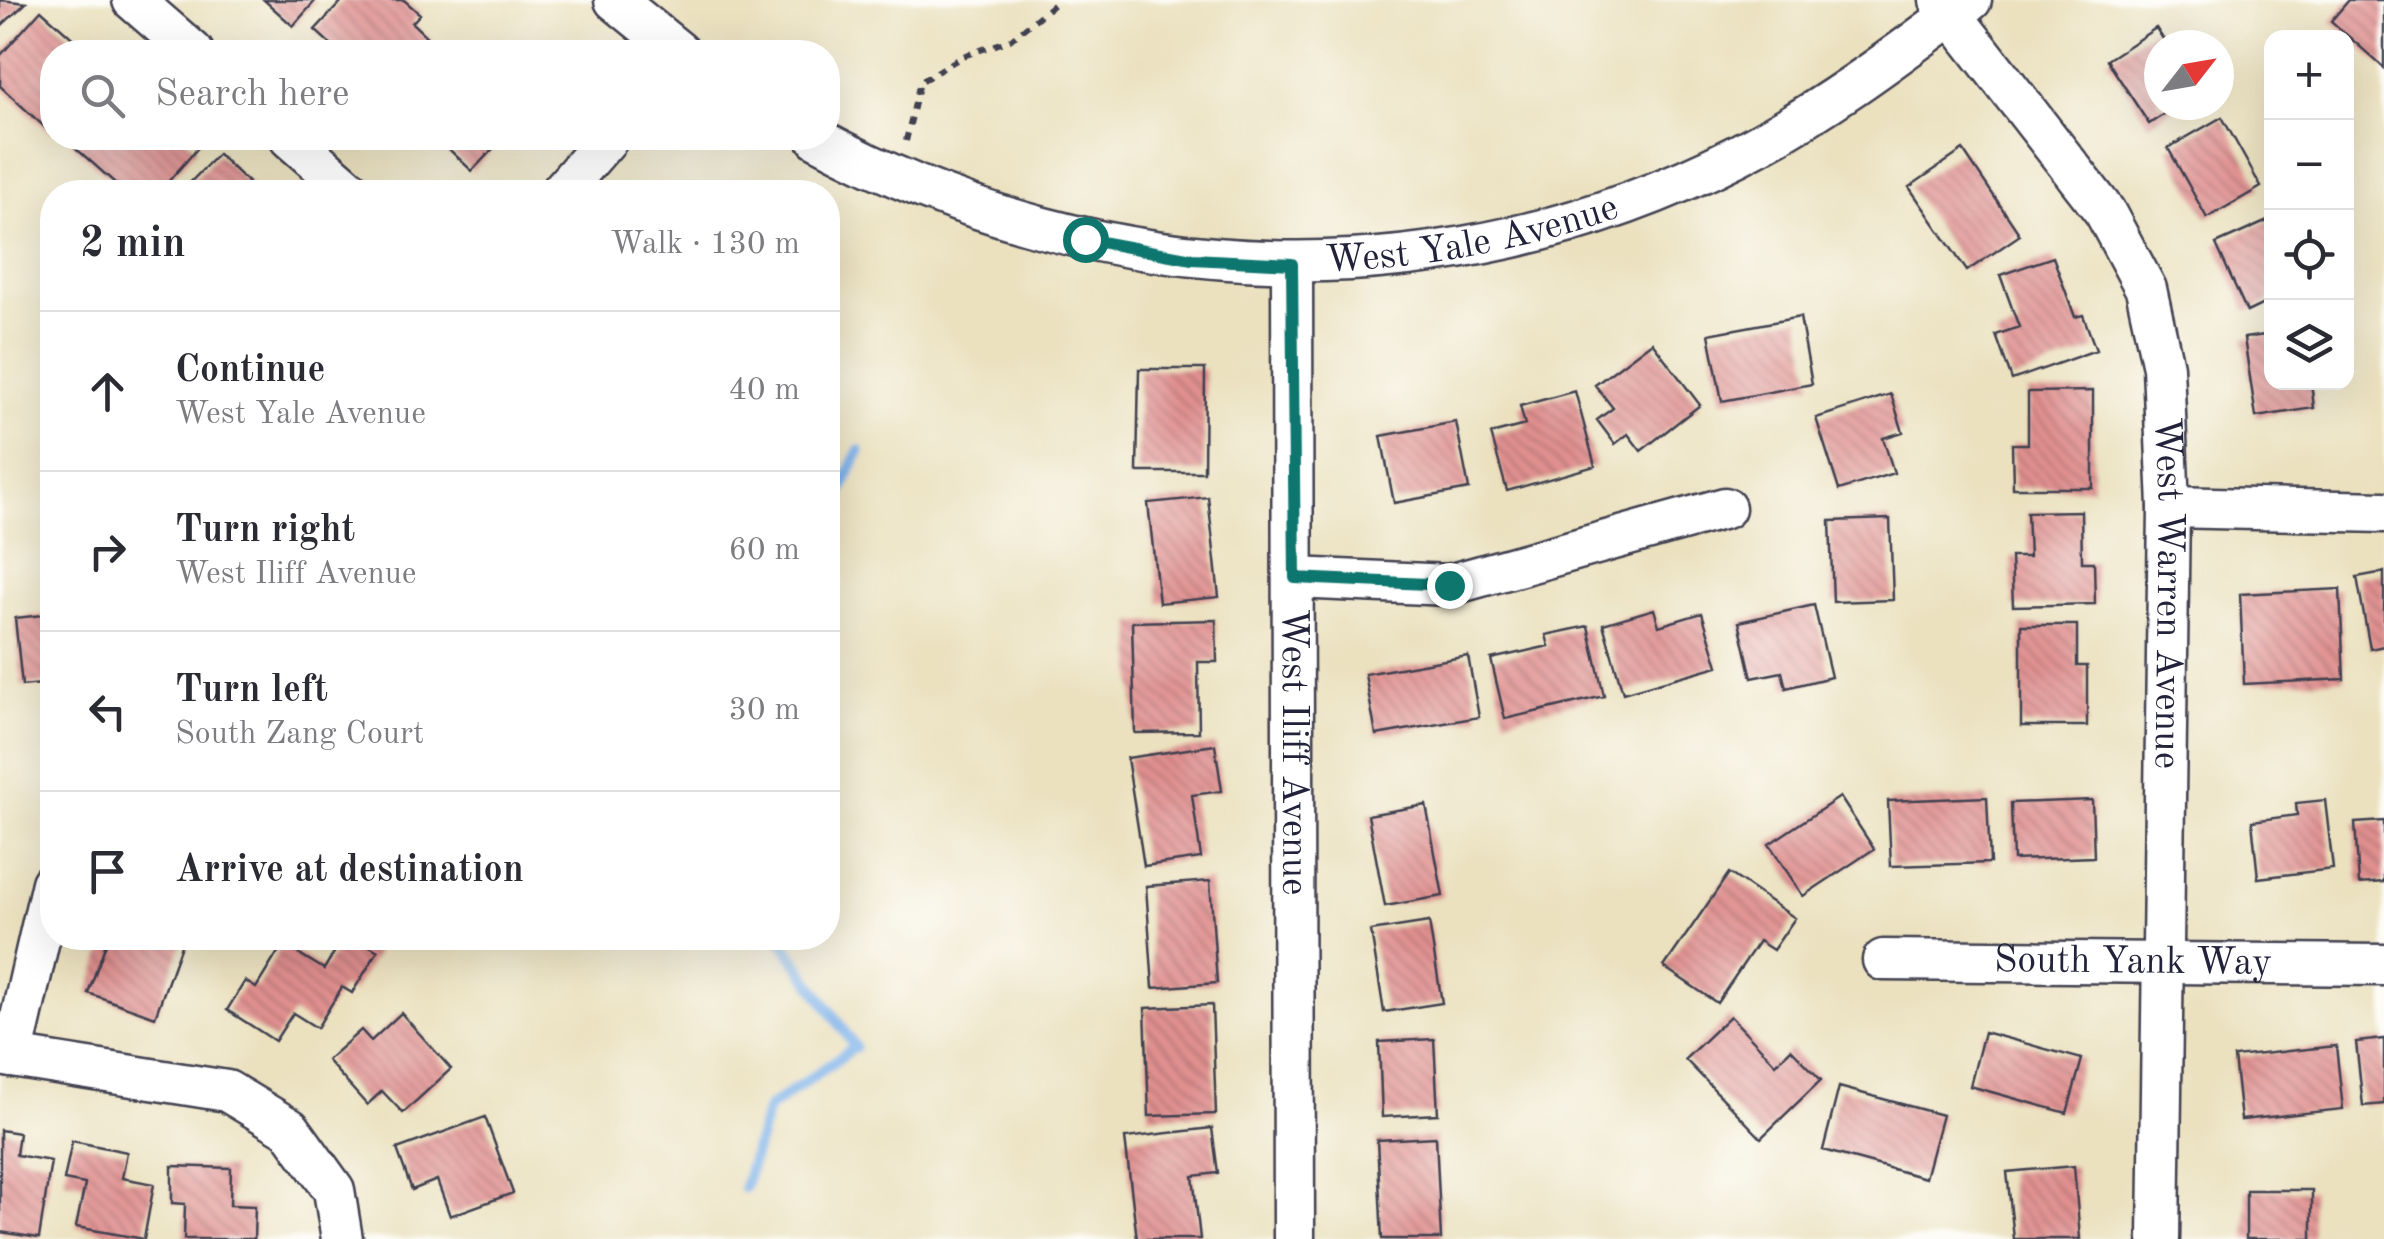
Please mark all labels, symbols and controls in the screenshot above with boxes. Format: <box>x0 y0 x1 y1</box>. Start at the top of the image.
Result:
north arrow <box>2144 30 2234 120</box>
map controls <box>2264 30 2354 390</box>
button: + <box>2264 30 2354 120</box>
search box <box>40 40 840 150</box>
icon: search <box>75 68 130 123</box>
text: Search here <box>155 76 350 114</box>
button: − <box>2264 120 2354 210</box>
street label: West Yale Avenue <box>1324 189 1623 280</box>
button: locate <box>2264 210 2354 300</box>
route start <box>1063 217 1109 263</box>
text: 2 min <box>80 224 186 266</box>
text: Walk · 130 m <box>610 229 800 261</box>
button: layers <box>2264 300 2354 390</box>
text: Continue <box>175 352 325 390</box>
icon: ahead <box>80 364 135 419</box>
text: 40 m <box>729 375 800 407</box>
text: West Yale Avenue <box>175 399 426 431</box>
street label: West Warren Avenue <box>2146 417 2188 769</box>
text: Turn right <box>175 512 355 550</box>
icon: right <box>80 524 135 579</box>
text: 60 m <box>729 535 800 567</box>
text: West Iliff Avenue <box>175 559 416 591</box>
route end <box>1427 563 1473 609</box>
street label: West Iliff Avenue <box>1274 609 1312 895</box>
text: Turn left <box>175 672 328 710</box>
icon: left <box>80 684 135 739</box>
text: 30 m <box>729 695 800 727</box>
text: South Zang Court <box>175 719 424 751</box>
icon: arrive <box>80 844 135 899</box>
text: Arrive at destination <box>175 852 524 890</box>
street label: South Yank Way <box>1994 942 2272 983</box>

